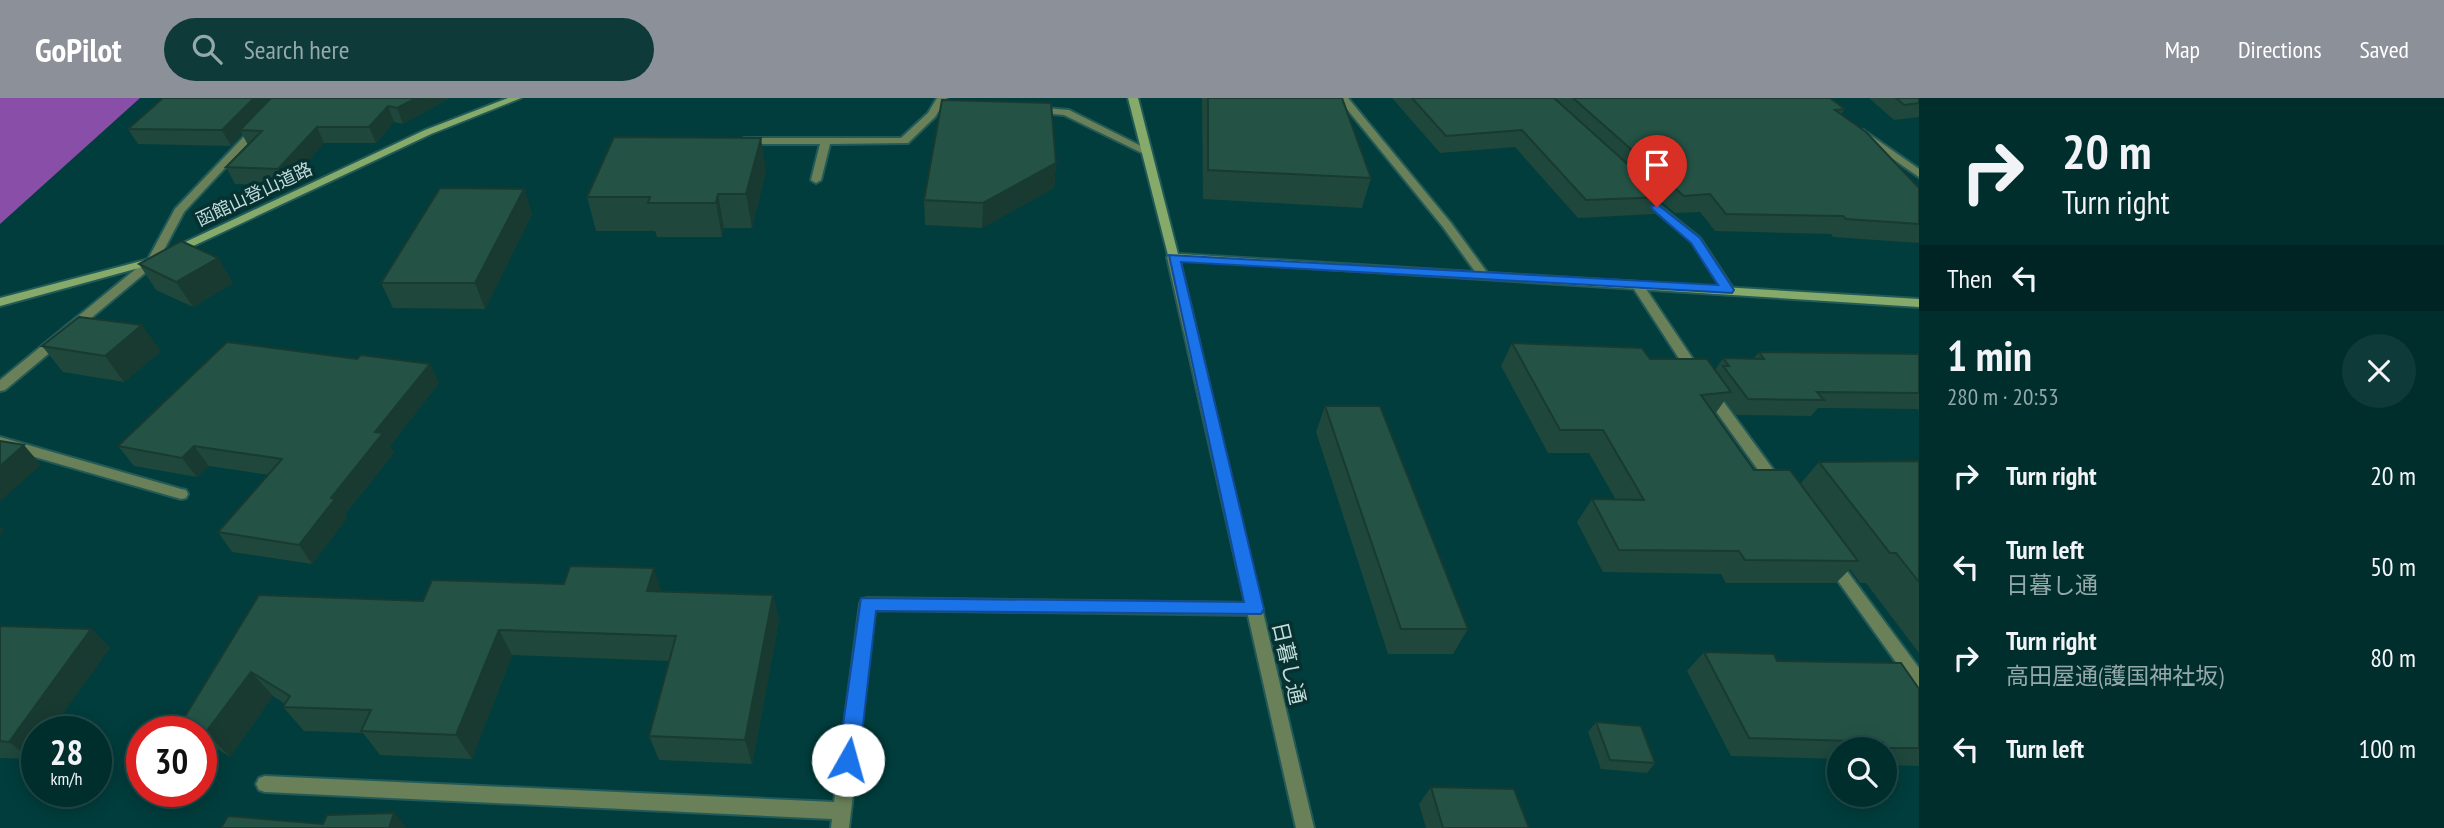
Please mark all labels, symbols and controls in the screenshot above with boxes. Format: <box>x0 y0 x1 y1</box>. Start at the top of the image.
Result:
search box <box>164 18 654 81</box>
text: GoPilot <box>35 28 122 71</box>
icon: search <box>188 30 226 68</box>
text: Search here <box>244 33 349 66</box>
text: Map <box>2165 34 2200 65</box>
text: Directions <box>2238 34 2322 65</box>
text: Saved <box>2360 34 2409 65</box>
text: 20 m <box>2062 119 2151 183</box>
icon: right <box>1947 126 2038 217</box>
pin <box>1627 135 1687 207</box>
icon: arrive <box>1638 146 1676 184</box>
street label: 函館山登山道路 <box>192 157 316 231</box>
text: Turn right <box>2062 181 2170 223</box>
icon: left <box>2006 259 2044 297</box>
text: Then <box>1947 262 1992 295</box>
text: 1 min <box>1947 328 2032 383</box>
button: close <box>2342 334 2416 408</box>
text: 280 m · 20:53 <box>1947 382 2059 411</box>
icon: right <box>1947 457 1985 495</box>
text: Turn right <box>2006 459 2097 492</box>
text: 20 m <box>2370 459 2416 492</box>
text: Turn left <box>2006 533 2084 566</box>
icon: left <box>1947 548 1985 586</box>
text: 50 m <box>2370 550 2416 583</box>
text: 日暮し通 <box>2006 570 2098 599</box>
street label: 日暮し通 <box>1266 619 1312 707</box>
text: Turn right <box>2006 624 2097 657</box>
icon: right <box>1947 639 1985 677</box>
text: 80 m <box>2370 641 2416 674</box>
text: 高田屋通(護国神社坂) <box>2006 661 2224 690</box>
speed limit sign: 30 <box>126 716 217 807</box>
position arrow <box>811 723 885 797</box>
text: 28 <box>50 729 83 775</box>
icon: left <box>1947 730 1985 768</box>
text: Turn left <box>2006 732 2084 765</box>
text: 100 m <box>2358 732 2416 765</box>
map controls <box>1827 737 1897 807</box>
button: search <box>1827 737 1897 807</box>
text: km/h <box>51 767 82 790</box>

